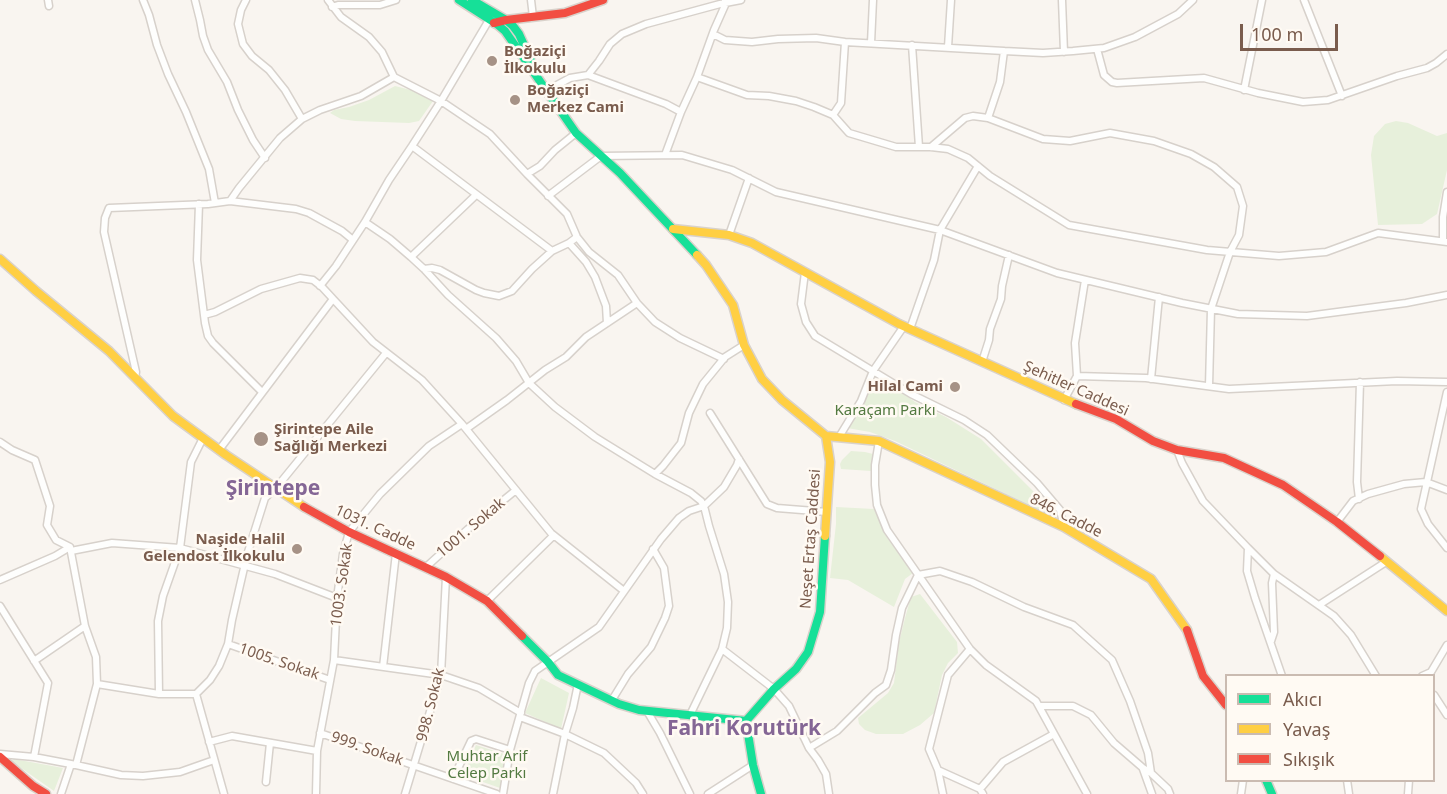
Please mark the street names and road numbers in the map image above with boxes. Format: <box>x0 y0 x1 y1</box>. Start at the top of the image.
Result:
street label: Şehitler Caddesi <box>1020 358 1132 420</box>
street label: Neşet Ertaş Caddesi <box>797 468 825 610</box>
street label: 846. Cadde <box>1027 490 1105 542</box>
street label: 1001. Sokak <box>433 494 509 562</box>
street label: 1031. Cadde <box>332 501 418 555</box>
street label: 1003. Sokak <box>327 542 357 628</box>
street label: 1005. Sokak <box>236 640 322 684</box>
street label: 998. Sokak <box>413 666 449 744</box>
street label: 999. Sokak <box>328 728 406 770</box>

